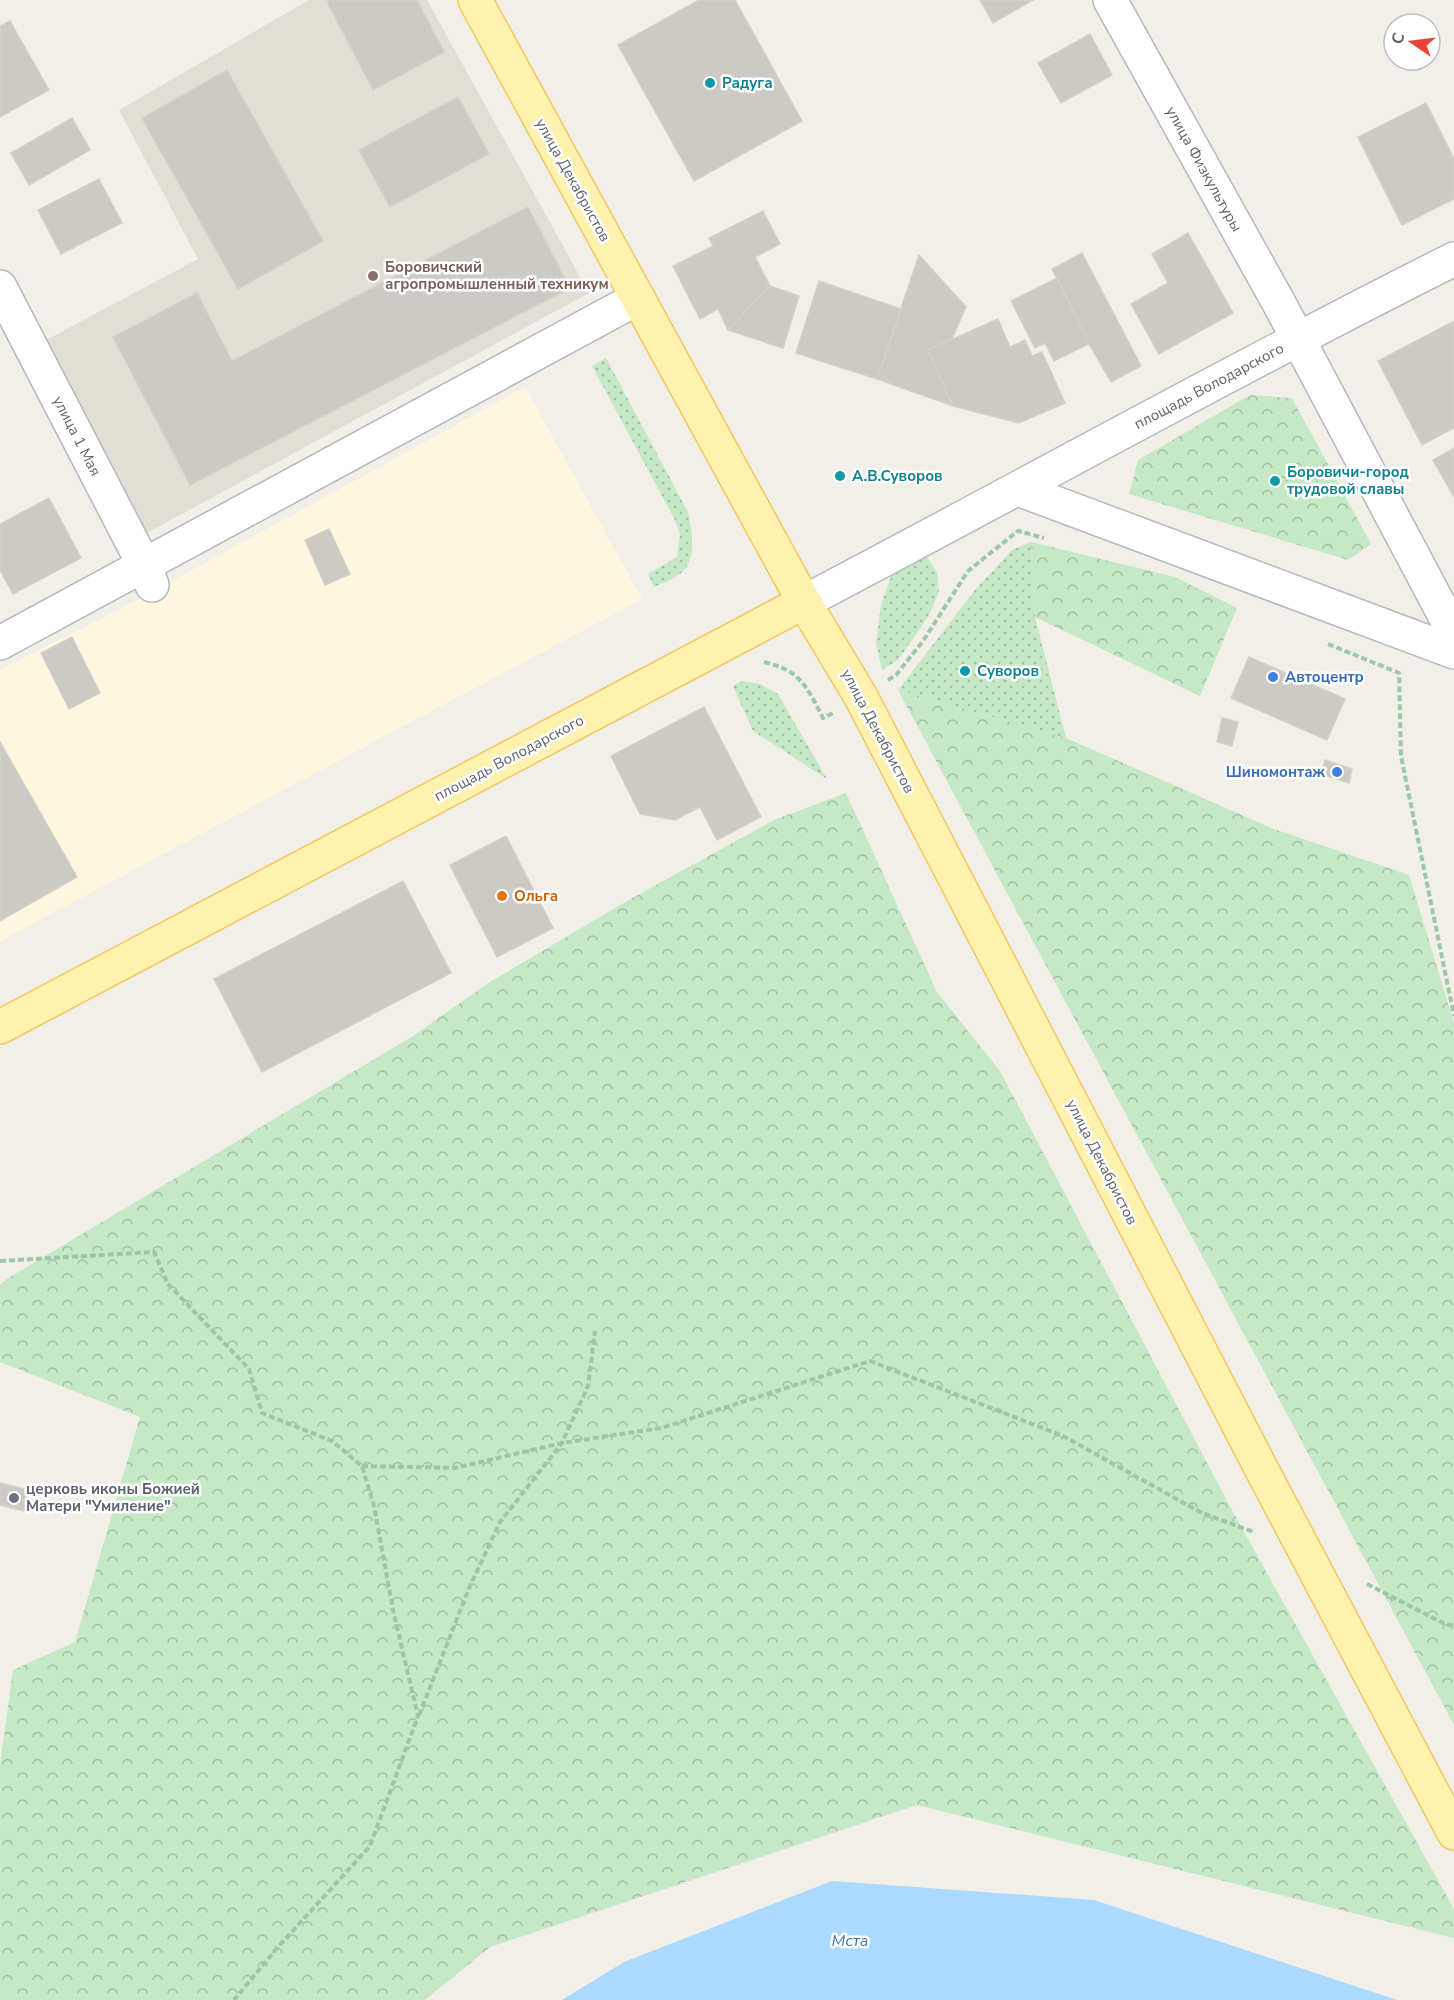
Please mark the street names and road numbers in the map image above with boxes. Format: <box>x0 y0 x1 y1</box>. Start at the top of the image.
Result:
street label: улица Физкультуры <box>1161 103 1247 235</box>
street label: улица Декабристов <box>531 115 615 245</box>
street label: площадь Володарского <box>1131 338 1287 434</box>
street label: улица 1 Мая <box>48 392 106 480</box>
street label: улица Декабристов <box>837 665 919 797</box>
street label: площадь Володарского <box>431 710 587 806</box>
street label: улица Декабристов <box>1062 1096 1142 1228</box>

